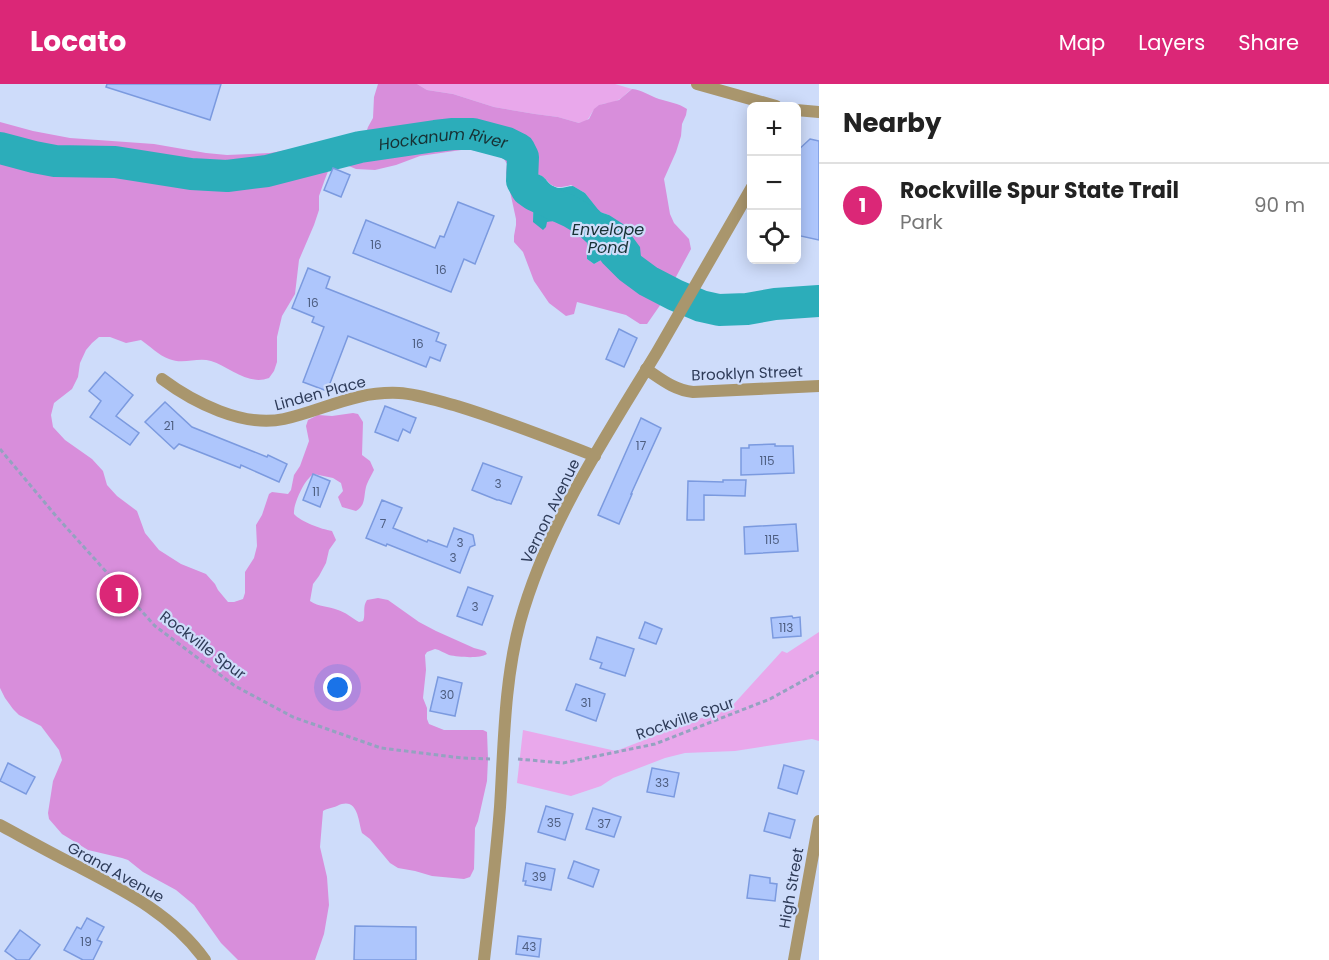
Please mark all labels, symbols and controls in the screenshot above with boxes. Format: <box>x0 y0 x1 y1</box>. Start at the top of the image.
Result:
text: Locato <box>30 22 126 61</box>
text: Map <box>1059 28 1105 57</box>
text: Layers <box>1138 28 1205 57</box>
text: Share <box>1238 28 1299 57</box>
map controls <box>747 102 801 264</box>
button: + <box>747 102 801 156</box>
text: Nearby <box>843 105 941 141</box>
water label: Hockanum River <box>377 122 511 156</box>
button: − <box>747 156 801 210</box>
text: Rockville Spur State Trail <box>900 175 1179 206</box>
text: 1 <box>859 191 866 219</box>
text: 90 m <box>1254 191 1305 219</box>
text: Park <box>900 208 943 236</box>
button: locate <box>747 210 801 264</box>
water label: Envelope Pond <box>572 218 644 259</box>
house number: 16 <box>370 236 382 253</box>
house number: 16 <box>435 261 447 278</box>
house number: 16 <box>307 294 319 311</box>
house number: 16 <box>412 335 424 352</box>
street label: Brooklyn Street <box>691 361 803 385</box>
street label: Linden Place <box>272 371 368 415</box>
house number: 21 <box>164 417 174 434</box>
house number: 17 <box>636 437 647 454</box>
house number: 115 <box>759 452 775 469</box>
street label: Vernon Avenue <box>516 455 584 567</box>
house number: 3 <box>494 475 502 492</box>
house number: 11 <box>312 483 320 500</box>
house number: 7 <box>380 515 387 532</box>
house number: 115 <box>764 531 780 548</box>
house number: 3 <box>456 534 464 551</box>
house number: 3 <box>449 549 457 566</box>
pin: 1 <box>100 572 138 616</box>
house number: 3 <box>471 598 479 615</box>
street label: Rockville Spur <box>156 606 251 684</box>
house number: 113 <box>779 619 793 636</box>
your location <box>323 673 352 702</box>
house number: 30 <box>440 686 454 703</box>
street label: Rockville Spur <box>633 691 737 745</box>
house number: 31 <box>581 694 591 711</box>
house number: 33 <box>655 774 669 791</box>
house number: 35 <box>547 814 561 831</box>
house number: 37 <box>597 815 611 832</box>
street label: Grand Avenue <box>64 837 168 907</box>
street label: High Street <box>774 846 808 930</box>
house number: 39 <box>532 868 546 885</box>
house number: 19 <box>80 933 92 950</box>
house number: 43 <box>522 938 536 955</box>

